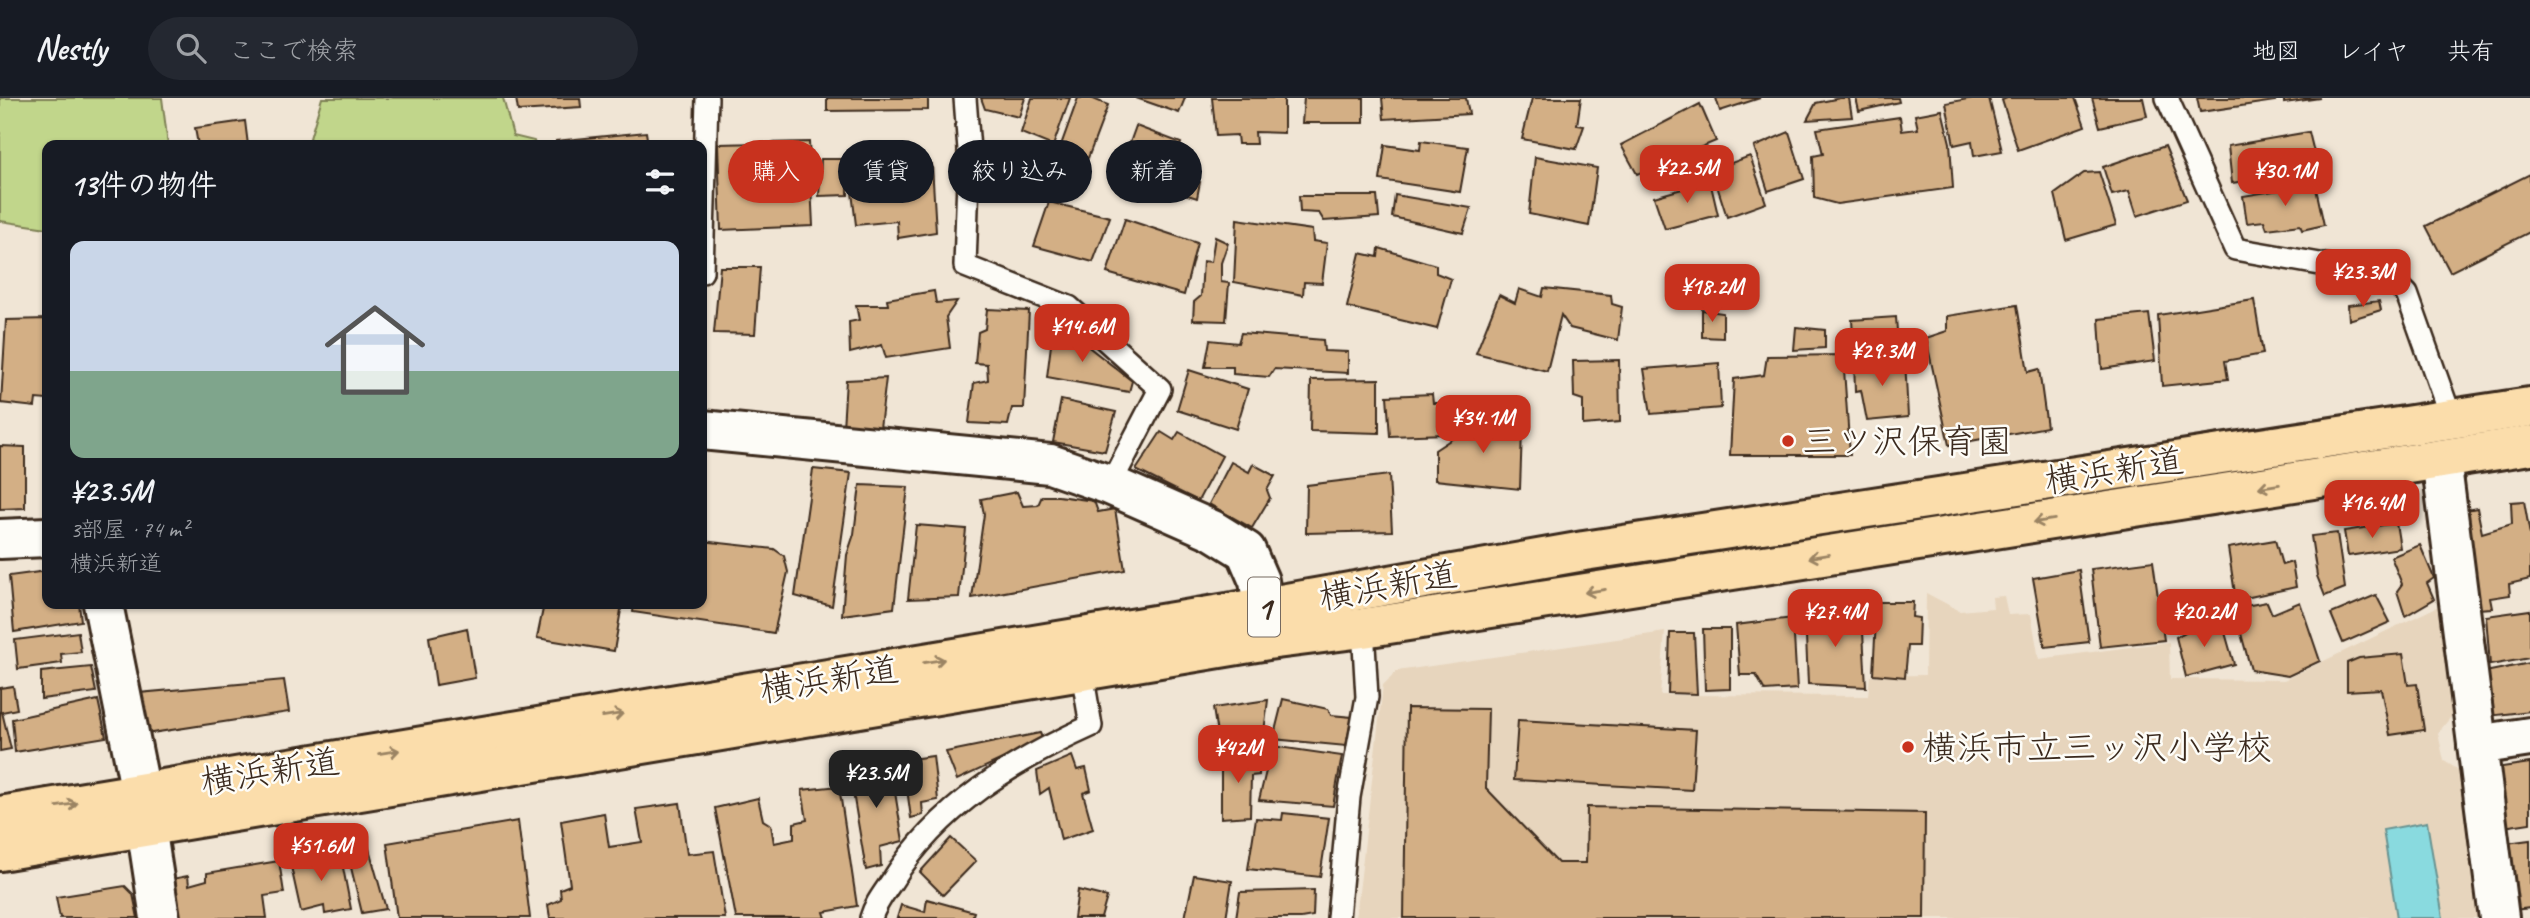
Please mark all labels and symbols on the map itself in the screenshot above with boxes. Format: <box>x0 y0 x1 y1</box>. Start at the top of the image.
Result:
pin: ¥22.5M <box>1630 146 1744 205</box>
pin: ¥30.1M <box>2228 148 2342 208</box>
pin: ¥23.3M <box>2306 250 2420 309</box>
pin: ¥18.2M <box>1655 264 1769 324</box>
pin: ¥14.6M <box>1025 304 1139 364</box>
pin: ¥29.3M <box>1825 328 1939 388</box>
pin: ¥34.1M <box>1426 396 1540 455</box>
place label: 三ツ沢保育園 <box>1802 419 2012 464</box>
marker: 三ツ沢保育園 <box>1780 433 1796 449</box>
street label: 横浜新道 <box>2041 437 2187 504</box>
one-way arrow <box>2258 480 2281 493</box>
pin: ¥16.4M <box>2315 480 2429 540</box>
one-way arrow <box>2033 515 2056 528</box>
one-way arrow <box>1808 550 1831 563</box>
street label: 横浜新道 <box>1315 551 1461 620</box>
road number: 1 <box>1248 578 1280 636</box>
one-way arrow <box>1584 585 1607 598</box>
pin: ¥27.4M <box>1778 589 1892 649</box>
pin: ¥20.2M <box>2147 589 2261 649</box>
street label: 横浜新道 <box>756 646 902 713</box>
one-way arrow <box>922 654 945 667</box>
one-way arrow <box>601 708 624 721</box>
place label: 横浜市立三ッ沢小学校 <box>1922 725 2272 770</box>
pin: ¥42M <box>1197 726 1279 785</box>
street label: 横浜新道 <box>197 738 343 805</box>
marker: 横浜市立三ッ沢小学校 <box>1900 739 1916 755</box>
one-way arrow <box>377 745 399 758</box>
pin: ¥23.5M <box>819 750 933 810</box>
one-way arrow <box>55 798 78 811</box>
pin: ¥51.6M <box>264 824 378 883</box>

